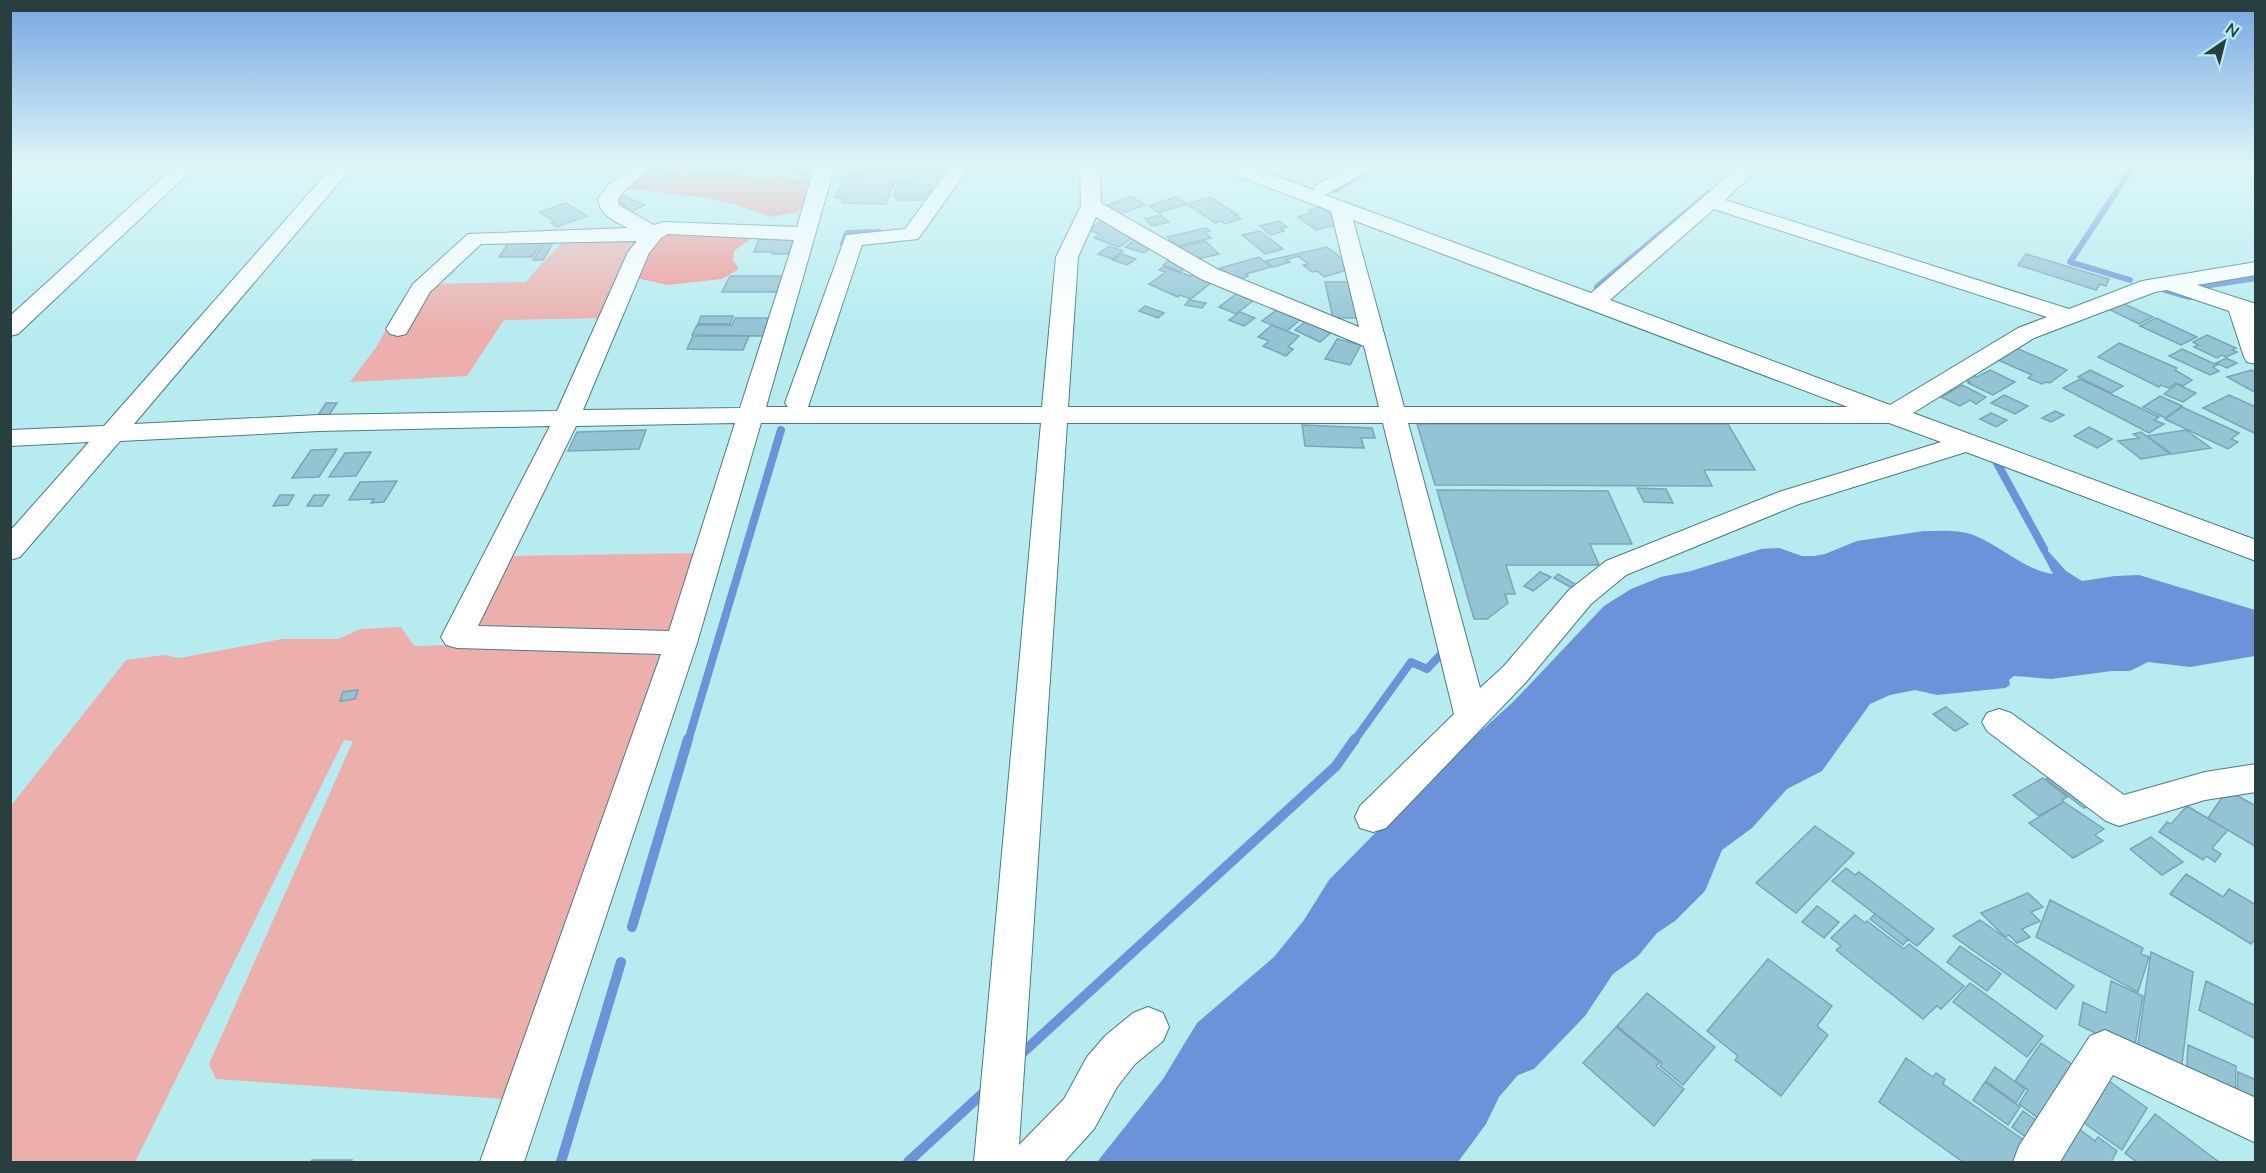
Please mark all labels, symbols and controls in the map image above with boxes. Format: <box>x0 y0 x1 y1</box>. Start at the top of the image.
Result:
north arrow <box>2194 12 2254 72</box>
text: N <box>2222 18 2243 41</box>

